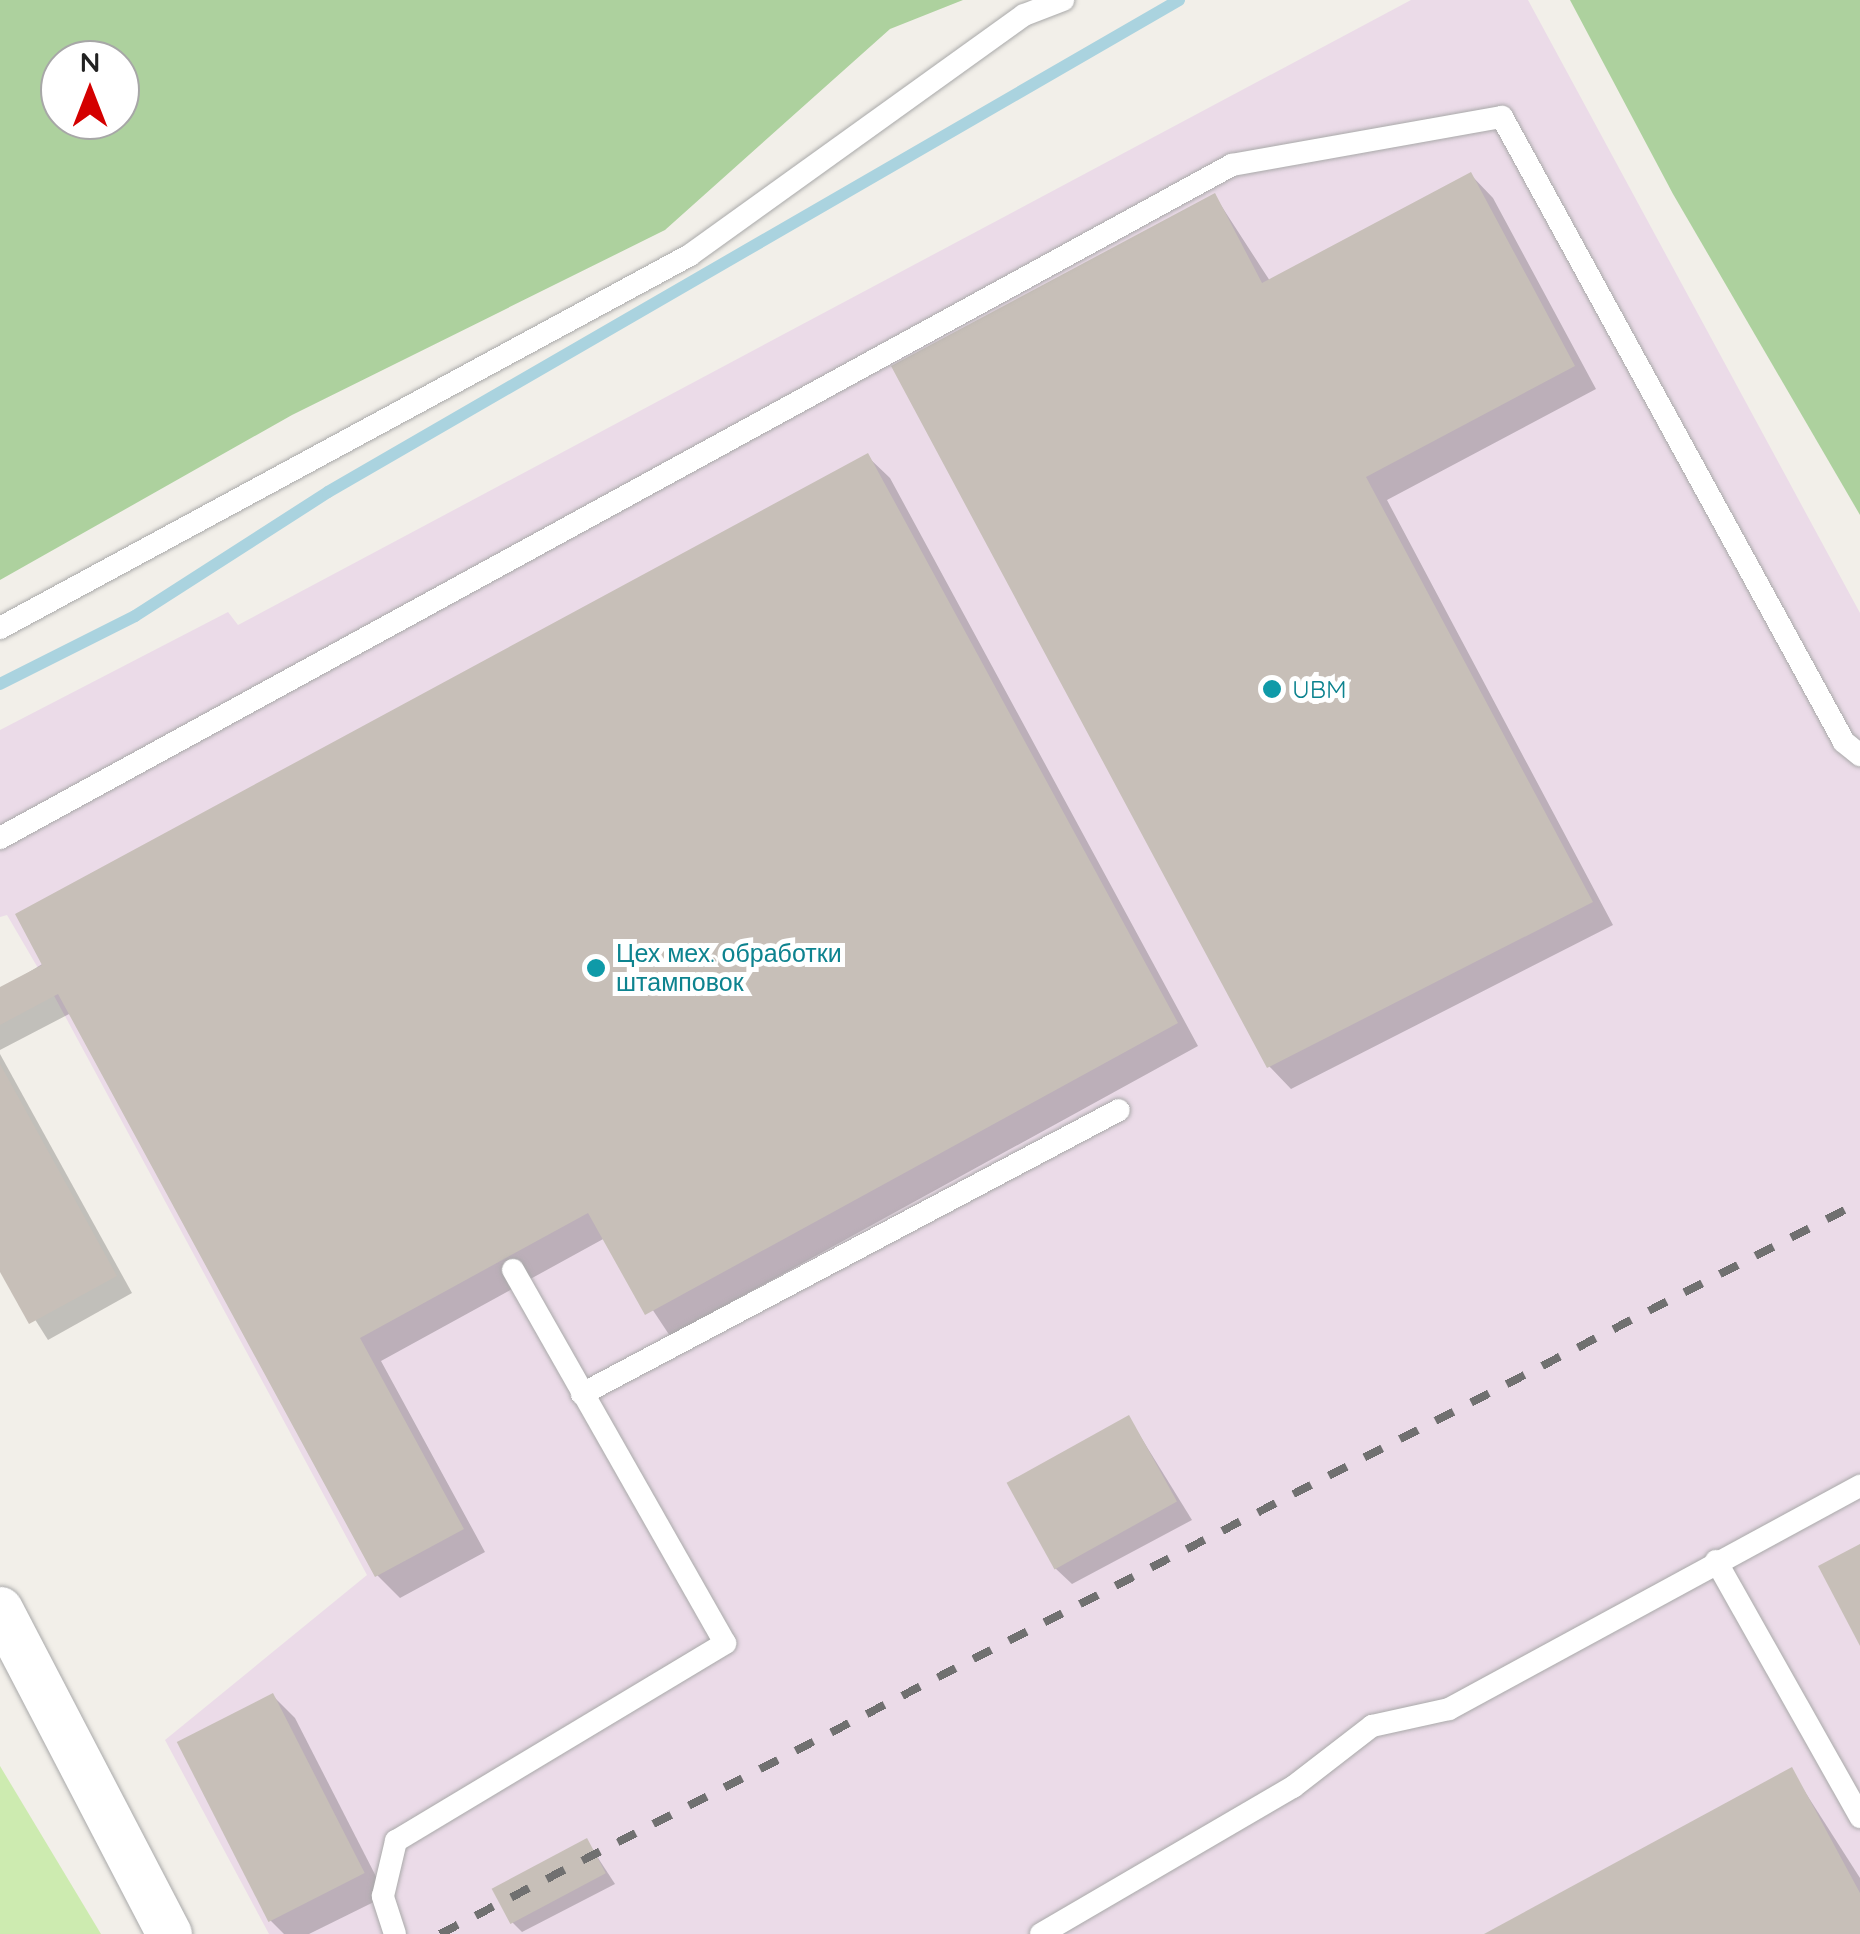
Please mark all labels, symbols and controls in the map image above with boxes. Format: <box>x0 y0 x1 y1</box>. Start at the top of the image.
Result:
north arrow <box>40 40 140 140</box>
text: N <box>80 44 100 79</box>
place label: UBM <box>1292 674 1347 704</box>
marker: UBM <box>1261 678 1283 700</box>
place label: Цех мех. обработки штамповок <box>616 939 842 998</box>
marker: Цех мех. обработки штамповок <box>585 957 607 979</box>

